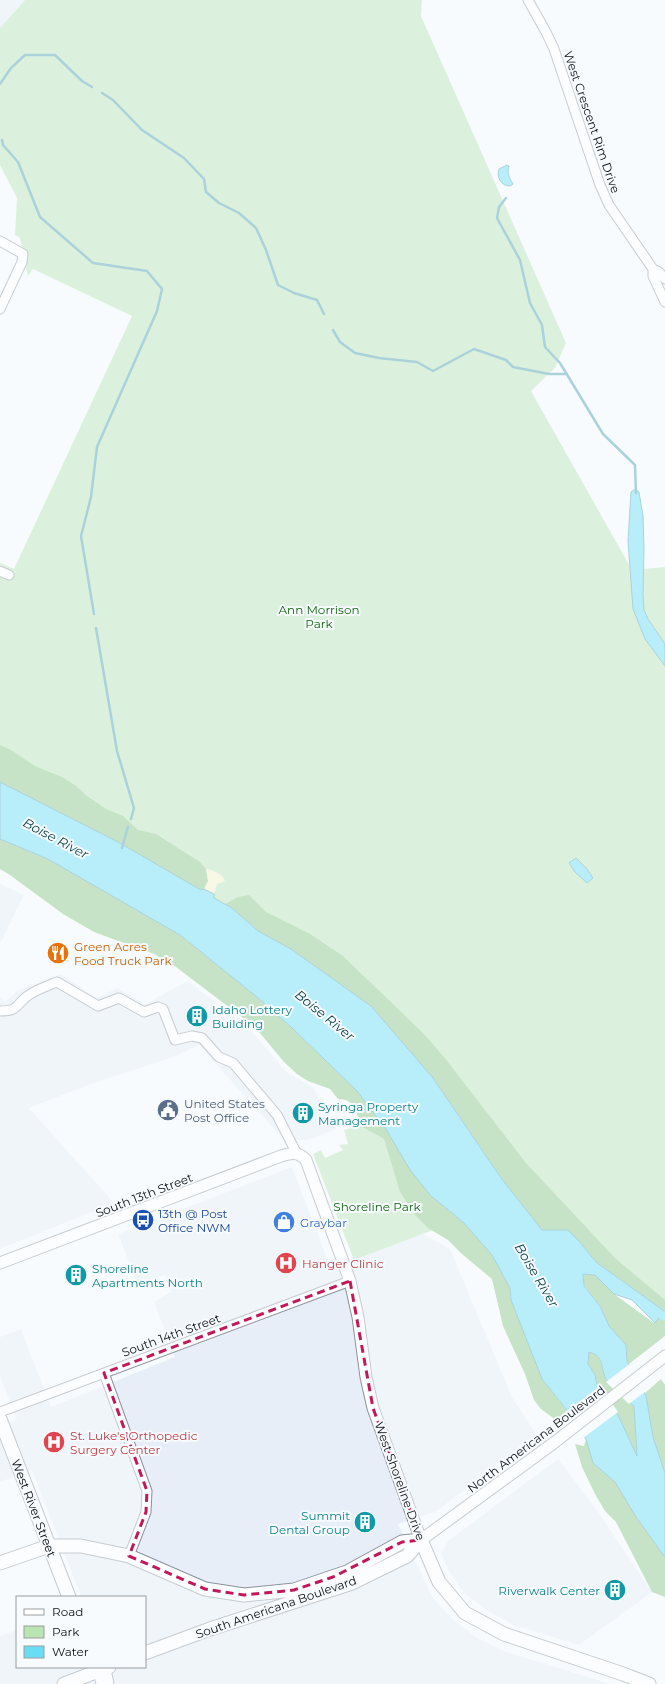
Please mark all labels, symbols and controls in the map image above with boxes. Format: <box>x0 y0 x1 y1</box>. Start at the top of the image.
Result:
street label: West Crescent Rim Drive <box>561 49 623 195</box>
park label: Ann Morrison Park <box>278 602 360 631</box>
water label: Boise River <box>21 814 92 862</box>
place label: Green Acres Food Truck Park <box>74 939 173 968</box>
restaurant icon: Green Acres Food Truck Park <box>45 940 71 966</box>
water label: Boise River <box>292 986 359 1044</box>
place label: Idaho Lottery Building <box>212 1002 292 1031</box>
building icon: Idaho Lottery Building <box>184 1003 210 1029</box>
place label: United States Post Office <box>184 1096 265 1125</box>
public building icon: United States Post Office <box>155 1097 181 1123</box>
place label: Syringa Property Management <box>318 1099 419 1128</box>
building icon: Syringa Property Management <box>290 1100 316 1126</box>
street label: South 13th Street <box>93 1170 195 1220</box>
park label: Shoreline Park <box>333 1199 421 1214</box>
place label: 13th @ Post Office NWM <box>158 1206 231 1235</box>
bus stop icon: 13th @ Post Office NWM <box>130 1207 156 1233</box>
shop icon: Graybar <box>271 1209 297 1235</box>
place label: Graybar <box>300 1215 347 1230</box>
water label: Boise River <box>512 1240 563 1311</box>
hospital icon: Hanger Clinic <box>273 1250 299 1276</box>
place label: Hanger Clinic <box>302 1256 384 1271</box>
place label: Shoreline Apartments North <box>92 1261 203 1290</box>
building icon: Shoreline Apartments North <box>63 1262 89 1288</box>
street label: South 14th Street <box>120 1310 222 1360</box>
street label: North Americana Boulevard <box>464 1382 608 1496</box>
street label: West Shoreline Drive <box>372 1420 428 1542</box>
place label: St. Luke's Orthopedic Surgery Center <box>70 1428 198 1457</box>
hospital icon: St. Luke's Orthopedic Surgery Center <box>41 1429 67 1455</box>
street label: West River Street <box>8 1457 60 1559</box>
place label: Summit Dental Group <box>269 1508 350 1537</box>
building icon: Summit Dental Group <box>352 1509 378 1535</box>
street label: South Americana Boulevard <box>194 1572 358 1642</box>
building icon: Riverwalk Center <box>602 1577 628 1603</box>
place label: Riverwalk Center <box>498 1583 600 1598</box>
legend <box>16 1596 146 1668</box>
text: Road <box>52 1604 83 1619</box>
text: Park <box>52 1624 80 1639</box>
text: Water <box>52 1644 89 1659</box>

